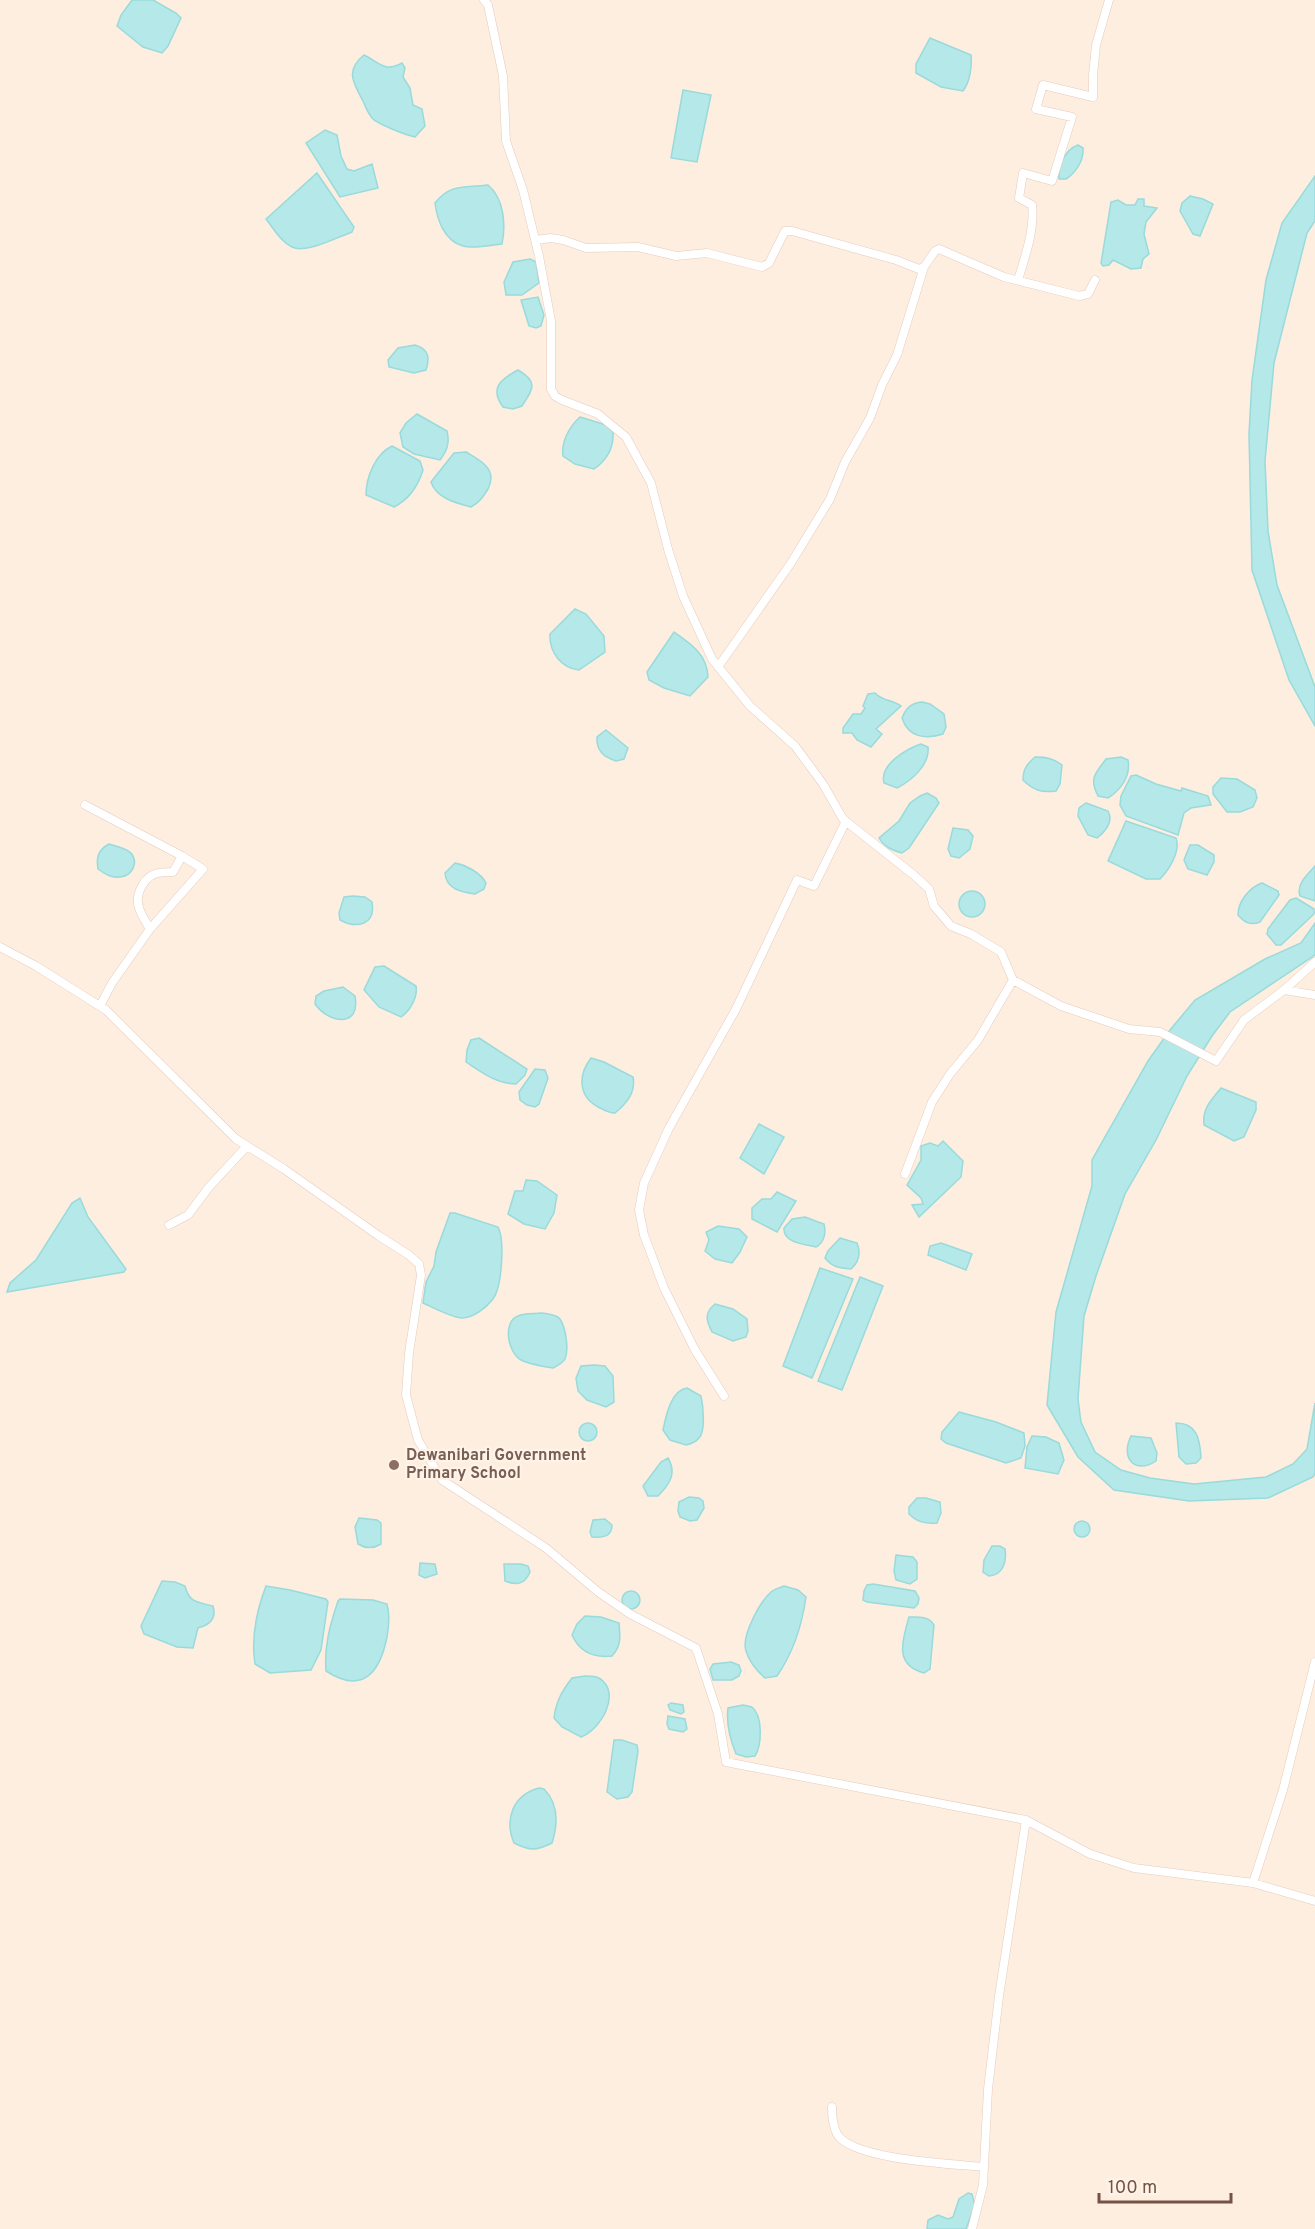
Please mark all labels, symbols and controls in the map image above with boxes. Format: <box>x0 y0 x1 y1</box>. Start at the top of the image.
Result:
place label: Dewanibari Government Primary School <box>406 1446 586 1484</box>
marker: Dewanibari Government Primary School <box>387 1458 401 1472</box>
scale bar <box>1099 2166 1231 2204</box>
text: 100 m <box>1108 2177 1157 2200</box>

